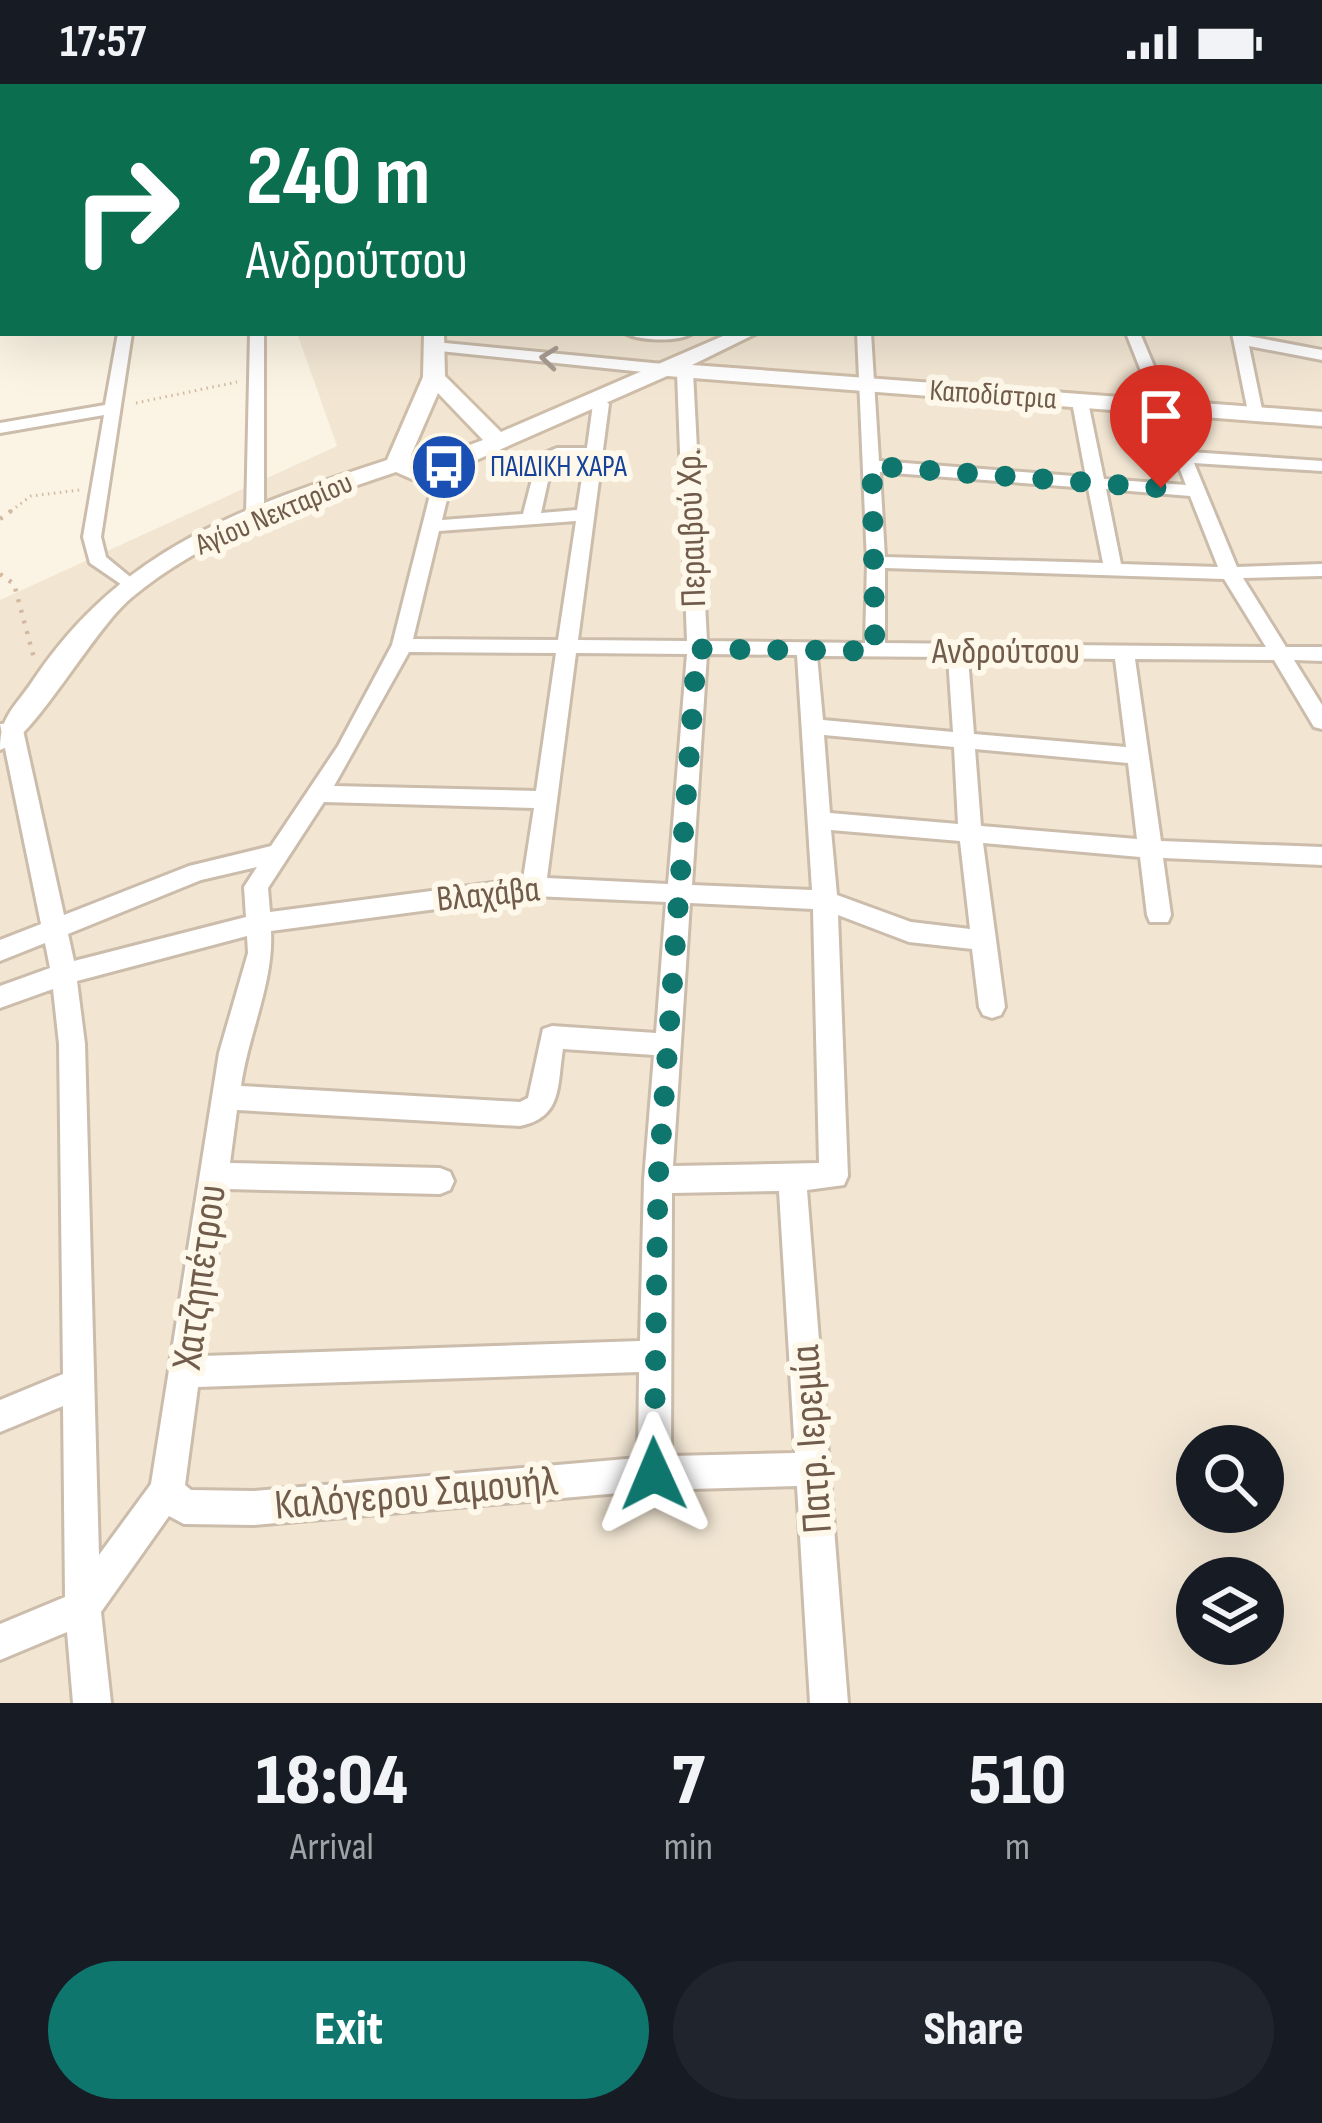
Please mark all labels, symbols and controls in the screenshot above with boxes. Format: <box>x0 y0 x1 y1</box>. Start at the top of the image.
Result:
text: 17:57 <box>60 15 146 70</box>
text: 240 m <box>246 127 430 228</box>
icon: right <box>48 132 204 288</box>
text: Ανδρούτσου <box>246 229 468 294</box>
one-way arrow <box>540 346 559 371</box>
pin <box>1110 365 1212 488</box>
street label: Καποδίστρια <box>928 373 1058 417</box>
icon: arrive <box>1128 383 1194 449</box>
bus stop icon: ΠΑΙΔΙΚΗ ΧΑΡΑ <box>409 432 479 502</box>
street label: Περαιβού Χρ. <box>668 448 716 608</box>
place label: ΠΑΙΔΙΚΗ ΧΑΡΑ <box>490 449 627 485</box>
street label: Αγίου Νεκταρίου <box>189 465 358 564</box>
street label: Ανδρούτσου <box>931 631 1080 674</box>
street label: Βλαχάβα <box>434 868 542 922</box>
street label: Χατζηπέτρου <box>162 1181 238 1374</box>
street label: Πατρ. Ιερεμία <box>780 1343 844 1535</box>
position arrow <box>591 1411 717 1537</box>
map controls <box>1176 1425 1284 1665</box>
button: search <box>1176 1425 1284 1533</box>
street label: Καλόγερου Σαμουήλ <box>273 1456 560 1532</box>
button: layers <box>1176 1557 1284 1665</box>
text: 18:04 <box>256 1738 408 1825</box>
text: 7 <box>672 1738 705 1825</box>
text: 510 <box>969 1738 1066 1825</box>
text: Arrival <box>290 1824 374 1871</box>
text: min <box>664 1824 713 1871</box>
text: m <box>1005 1824 1030 1871</box>
button: Exit <box>48 1961 649 2099</box>
button: Share <box>673 1961 1274 2099</box>

